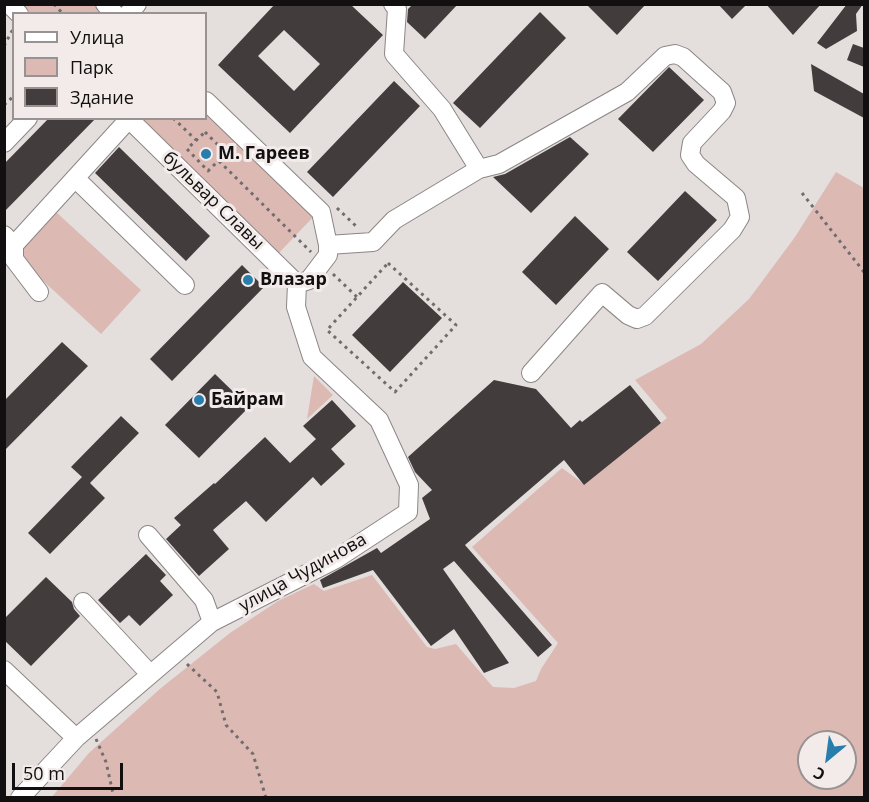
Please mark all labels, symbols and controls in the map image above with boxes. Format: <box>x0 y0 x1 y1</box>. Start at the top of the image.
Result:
legend <box>12 12 207 120</box>
text: Улица <box>70 25 124 49</box>
text: Парк <box>70 55 113 79</box>
text: Здание <box>70 85 134 109</box>
place label: М. Гареев <box>218 143 310 165</box>
street label: бульвар Славы <box>158 147 268 255</box>
marker: М. Гареев <box>199 147 213 161</box>
place label: Влазар <box>260 269 327 291</box>
marker: Влазар <box>241 273 255 287</box>
place label: Байрам <box>211 389 284 411</box>
marker: Байрам <box>192 393 206 407</box>
street label: улица Чудинова <box>235 529 371 617</box>
north arrow <box>797 730 857 790</box>
scale bar <box>15 751 126 789</box>
text: 50 m <box>23 761 65 785</box>
text: С <box>809 762 829 786</box>

